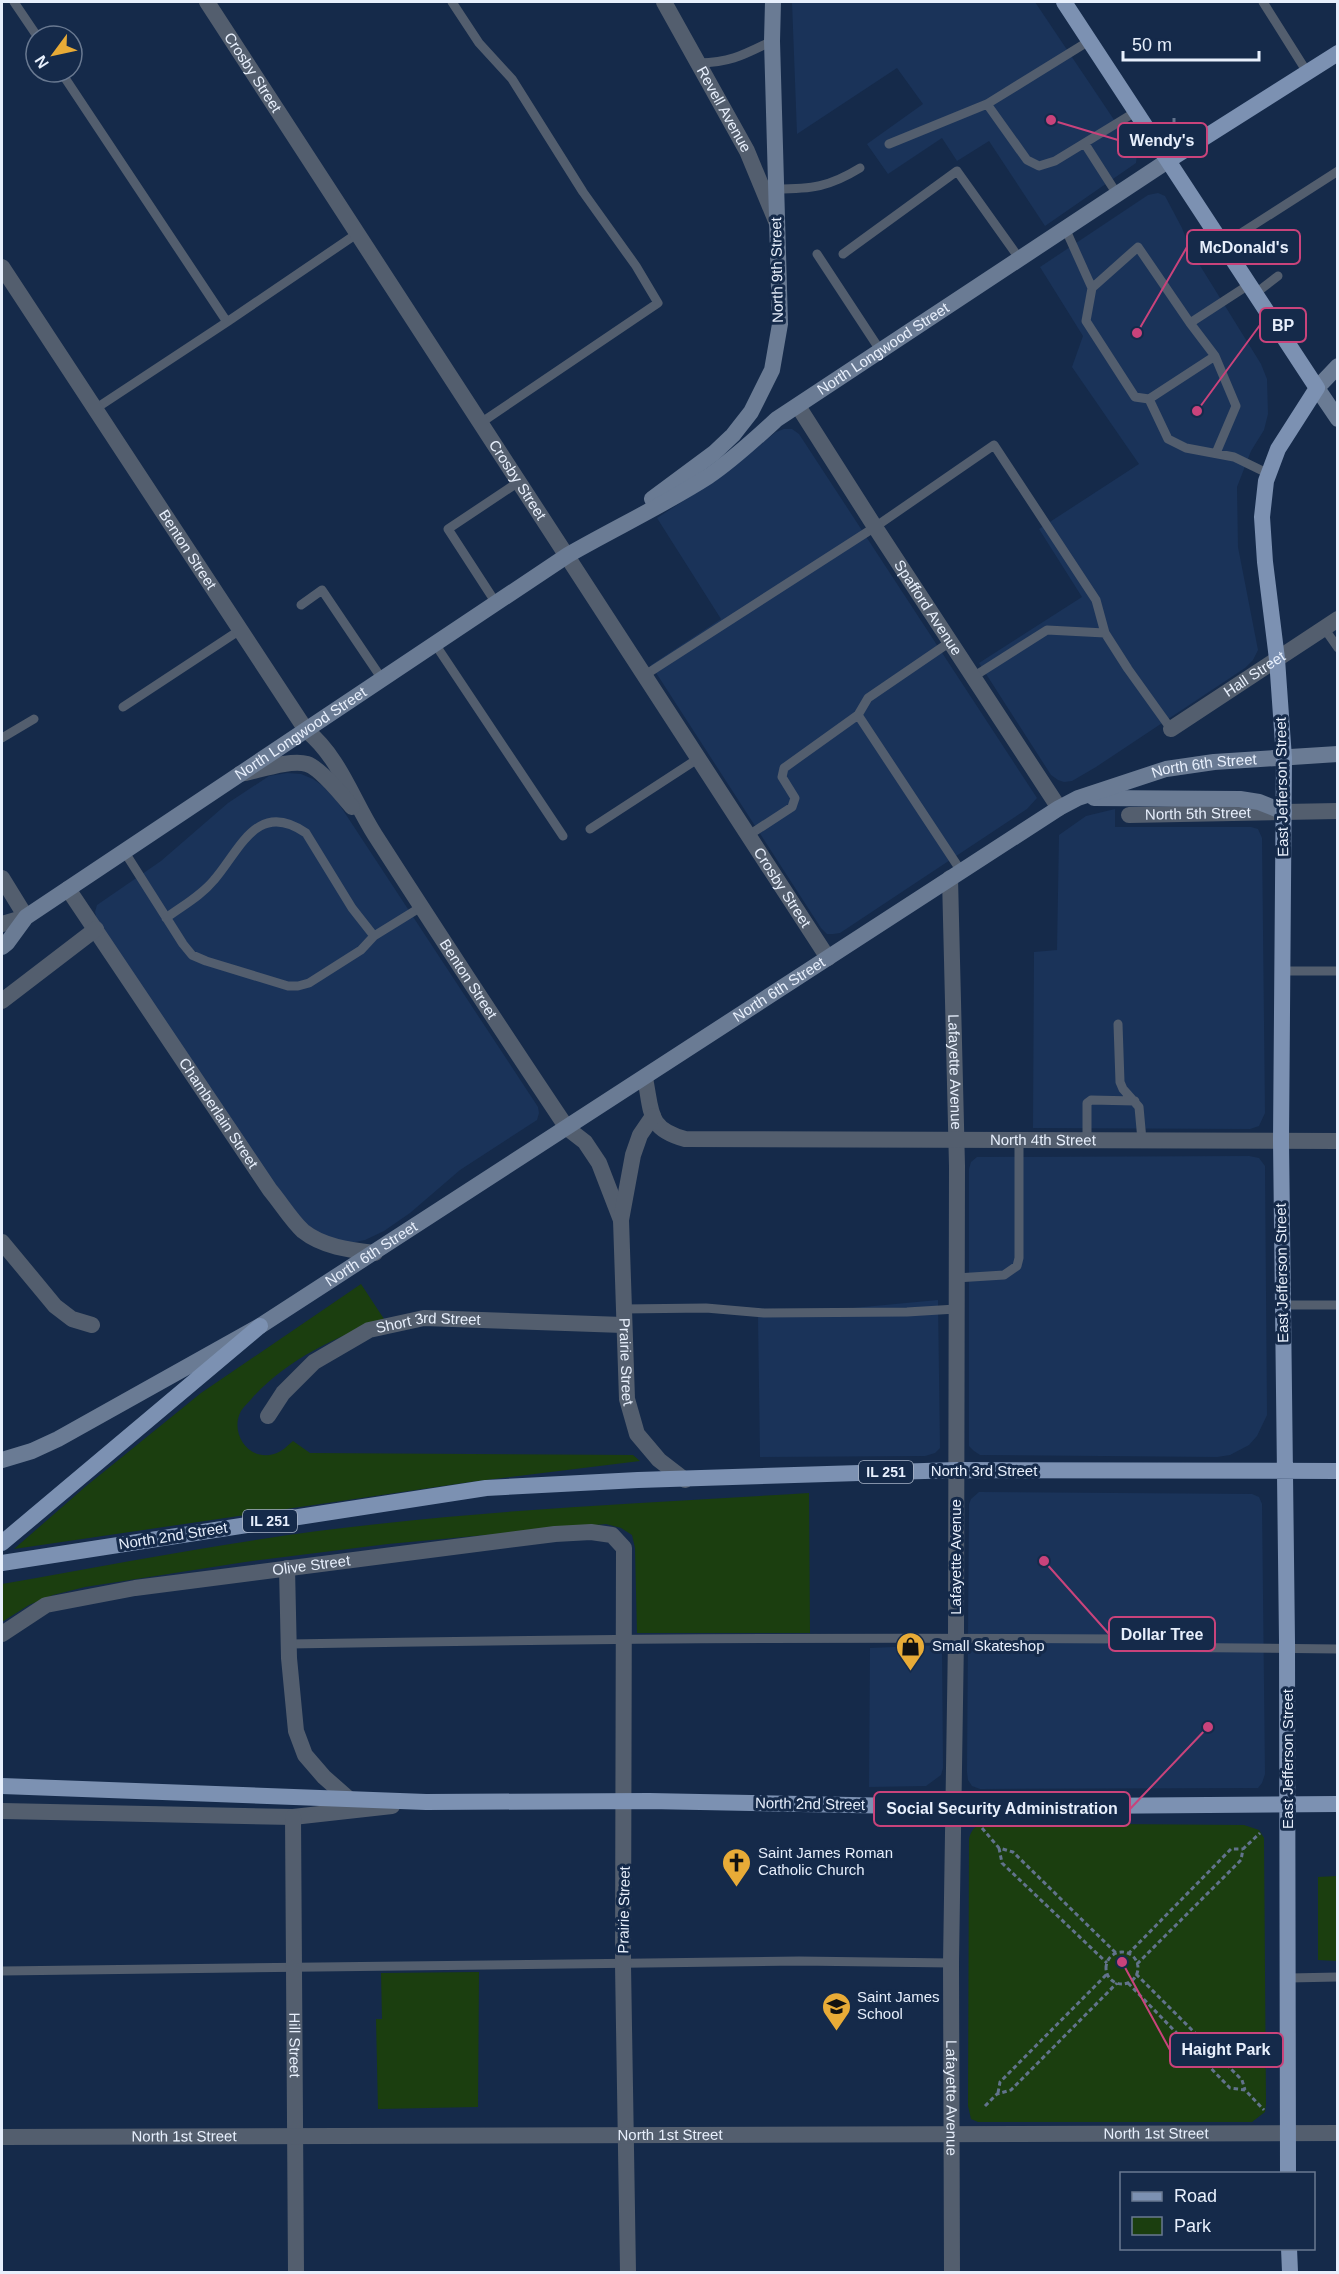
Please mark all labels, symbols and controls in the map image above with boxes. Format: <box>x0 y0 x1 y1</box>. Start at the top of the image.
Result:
north arrow <box>24 24 84 84</box>
scale bar <box>1123 24 1260 62</box>
street label: Crosby Street <box>221 29 286 116</box>
text: 50 m <box>1132 35 1172 55</box>
text: N <box>32 52 52 71</box>
street label: Revell Avenue <box>694 63 755 155</box>
callout: Wendy's <box>1118 123 1207 157</box>
text: Wendy's <box>1130 132 1195 149</box>
street label: North 9th Street <box>767 216 786 323</box>
callout: McDonald's <box>1187 230 1300 264</box>
text: McDonald's <box>1199 239 1289 256</box>
street label: North Longwood Street <box>814 298 953 398</box>
callout: BP <box>1260 308 1306 342</box>
text: BP <box>1272 317 1294 334</box>
street label: Crosby Street <box>486 437 550 524</box>
street label: Benton Street <box>156 506 221 593</box>
street label: Spafford Avenue <box>891 557 966 658</box>
street label: Hall Street <box>1220 647 1289 700</box>
street label: North Longwood Street <box>232 683 370 783</box>
street label: East Jefferson Street <box>1272 716 1291 857</box>
street label: North 6th Street <box>1149 750 1258 781</box>
street label: North 5th Street <box>1145 804 1252 823</box>
street label: Crosby Street <box>751 844 815 931</box>
street label: Benton Street <box>437 936 502 1023</box>
street label: North 6th Street <box>730 953 829 1025</box>
street label: Lafayette Avenue <box>945 1014 965 1130</box>
street label: Chamberlain Street <box>176 1054 262 1172</box>
street label: North 4th Street <box>990 1131 1097 1148</box>
street label: East Jefferson Street <box>1272 1202 1291 1343</box>
street label: North 6th Street <box>322 1217 421 1289</box>
street label: Short 3rd Street <box>374 1309 482 1336</box>
street label: Prairie Street <box>616 1318 638 1408</box>
road number: IL 251 <box>859 1461 913 1483</box>
street label: North 3rd Street <box>931 1462 1038 1479</box>
street label: Lafayette Avenue <box>947 1499 964 1615</box>
road number: IL 251 <box>243 1510 297 1532</box>
street label: North 2nd Street <box>117 1518 229 1553</box>
street label: Olive Street <box>271 1551 352 1578</box>
callout: Dollar Tree <box>1109 1617 1215 1651</box>
text: Dollar Tree <box>1121 1626 1203 1643</box>
shop icon: Small Skateshop <box>895 1630 927 1672</box>
place label: Small Skateshop <box>932 1637 1045 1654</box>
street label: East Jefferson Street <box>1279 1688 1296 1829</box>
callout: Social Security Administration <box>874 1792 1130 1826</box>
street label: North 2nd Street <box>755 1794 866 1813</box>
text: Social Security Administration <box>886 1800 1118 1817</box>
place label: Saint James Roman Catholic Church <box>758 1844 893 1878</box>
church icon: Saint James Roman Catholic Church <box>721 1846 753 1888</box>
street label: Prairie Street <box>614 1865 633 1954</box>
place label: Saint James School <box>857 1988 940 2022</box>
school or university icon: Saint James School <box>820 1990 852 2032</box>
street label: Hill Street <box>286 2012 304 2078</box>
callout: Haight Park <box>1170 2033 1283 2067</box>
street label: Lafayette Avenue <box>943 2040 961 2156</box>
text: Haight Park <box>1182 2041 1271 2058</box>
street label: North 1st Street <box>1103 2124 1209 2142</box>
street label: North 1st Street <box>617 2126 723 2143</box>
street label: North 1st Street <box>131 2127 237 2145</box>
legend <box>1120 2172 1315 2250</box>
text: Road <box>1174 2186 1217 2206</box>
text: Park <box>1174 2216 1212 2236</box>

